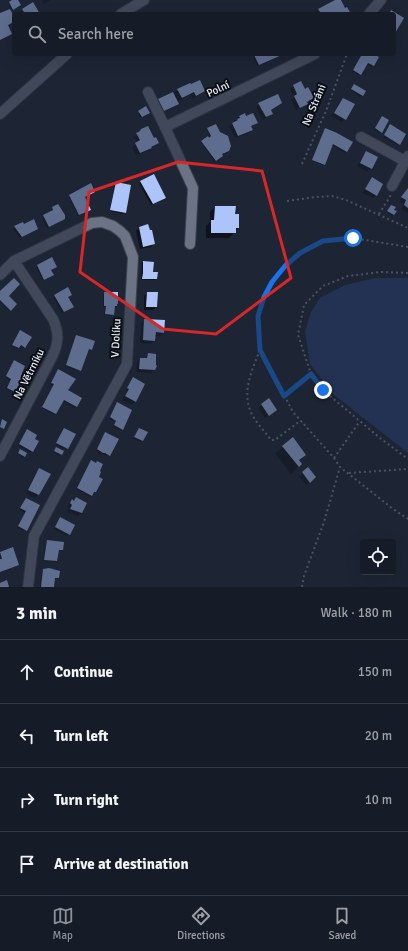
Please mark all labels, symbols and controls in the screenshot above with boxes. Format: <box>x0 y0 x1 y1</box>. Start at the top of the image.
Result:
search box <box>12 12 396 56</box>
icon: search <box>26 23 48 45</box>
text: Search here <box>58 25 134 43</box>
street label: Polní <box>204 78 232 100</box>
street label: Na Stráni <box>299 82 329 128</box>
route start <box>344 229 362 247</box>
street label: V Dolíku <box>108 318 124 358</box>
street label: Na Větrníku <box>11 347 47 401</box>
route end <box>314 381 332 399</box>
map controls <box>360 539 396 575</box>
button: locate <box>360 539 396 575</box>
text: 3 min <box>16 603 57 624</box>
text: Walk · 180 m <box>321 605 392 621</box>
icon: ahead <box>16 661 38 683</box>
text: Continue <box>54 663 113 681</box>
text: 150 m <box>358 664 392 680</box>
icon: left <box>16 725 38 747</box>
text: Turn left <box>54 727 108 745</box>
text: 20 m <box>365 728 392 744</box>
icon: right <box>16 789 38 811</box>
text: Turn right <box>54 791 119 809</box>
text: 10 m <box>365 792 392 808</box>
icon: arrive <box>16 853 38 875</box>
text: Arrive at destination <box>54 855 189 873</box>
tab: Map <box>52 905 74 942</box>
tab: Directions <box>177 905 225 942</box>
tab: Saved <box>329 905 356 942</box>

